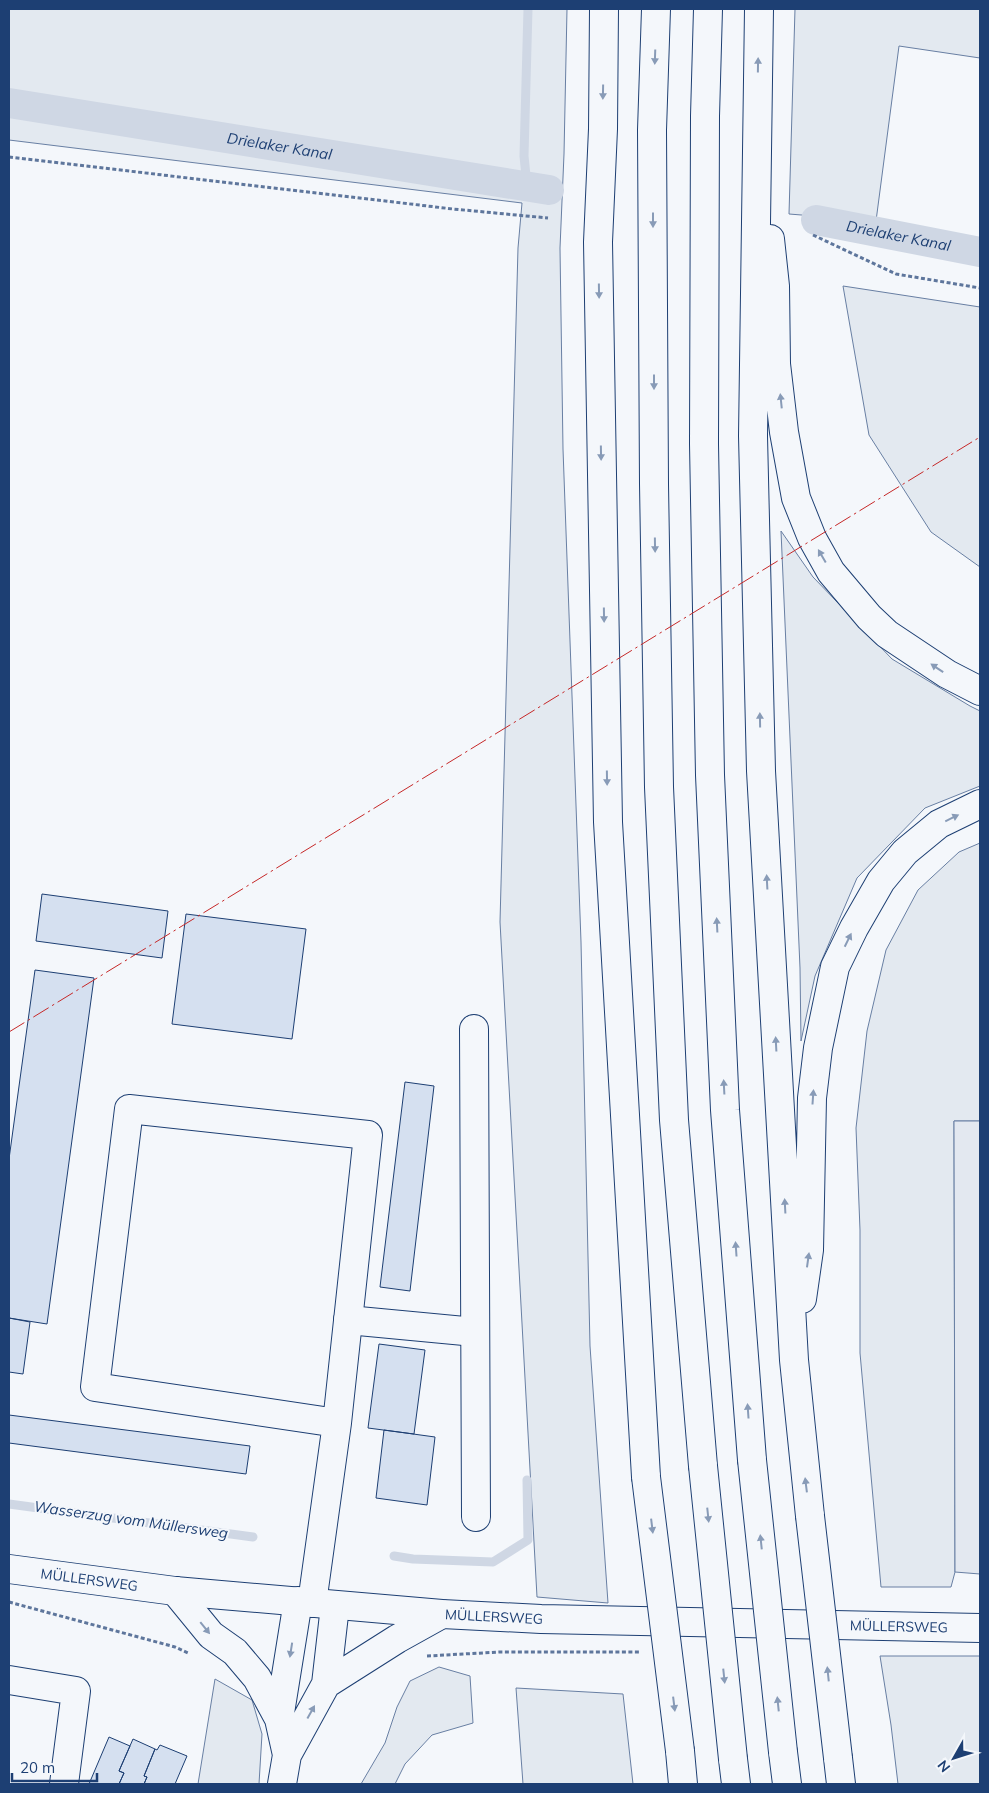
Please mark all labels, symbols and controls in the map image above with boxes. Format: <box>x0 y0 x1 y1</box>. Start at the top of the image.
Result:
one-way arrow <box>650 50 658 66</box>
one-way arrow <box>754 56 762 72</box>
one-way arrow <box>599 85 607 101</box>
water label: Drielaker Kanal <box>226 128 334 164</box>
one-way arrow <box>649 212 657 228</box>
water label: Drielaker Kanal <box>845 216 953 255</box>
one-way arrow <box>595 283 603 299</box>
one-way arrow <box>650 375 658 391</box>
one-way arrow <box>776 392 784 408</box>
one-way arrow <box>598 445 606 461</box>
one-way arrow <box>652 537 660 553</box>
one-way arrow <box>818 550 827 563</box>
one-way arrow <box>600 608 608 624</box>
one-way arrow <box>931 663 944 673</box>
one-way arrow <box>755 711 763 727</box>
one-way arrow <box>603 770 611 786</box>
one-way arrow <box>944 814 959 822</box>
one-way arrow <box>762 874 770 890</box>
one-way arrow <box>712 916 720 932</box>
one-way arrow <box>844 933 852 947</box>
one-way arrow <box>771 1036 779 1052</box>
one-way arrow <box>720 1079 728 1095</box>
one-way arrow <box>809 1089 817 1105</box>
one-way arrow <box>781 1198 789 1214</box>
one-way arrow <box>732 1241 740 1257</box>
one-way arrow <box>804 1251 812 1267</box>
one-way arrow <box>744 1403 752 1419</box>
one-way arrow <box>802 1476 810 1492</box>
water label: Wasserzug vom Müllersweg <box>33 1496 229 1543</box>
one-way arrow <box>704 1507 712 1523</box>
one-way arrow <box>648 1518 656 1534</box>
one-way arrow <box>757 1534 765 1550</box>
street label: MÜLLERSWEG <box>40 1564 139 1595</box>
street label: MÜLLERSWEG <box>445 1605 543 1628</box>
street label: MÜLLERSWEG <box>850 1616 948 1636</box>
one-way arrow <box>200 1622 211 1635</box>
one-way arrow <box>286 1642 294 1658</box>
one-way arrow <box>824 1666 832 1682</box>
one-way arrow <box>720 1669 728 1685</box>
one-way arrow <box>774 1695 782 1711</box>
one-way arrow <box>670 1697 678 1713</box>
one-way arrow <box>306 1706 315 1719</box>
north arrow <box>929 1733 979 1783</box>
scale bar <box>12 1750 98 1782</box>
text: N <box>934 1756 954 1776</box>
text: 20 m <box>20 1758 55 1777</box>

